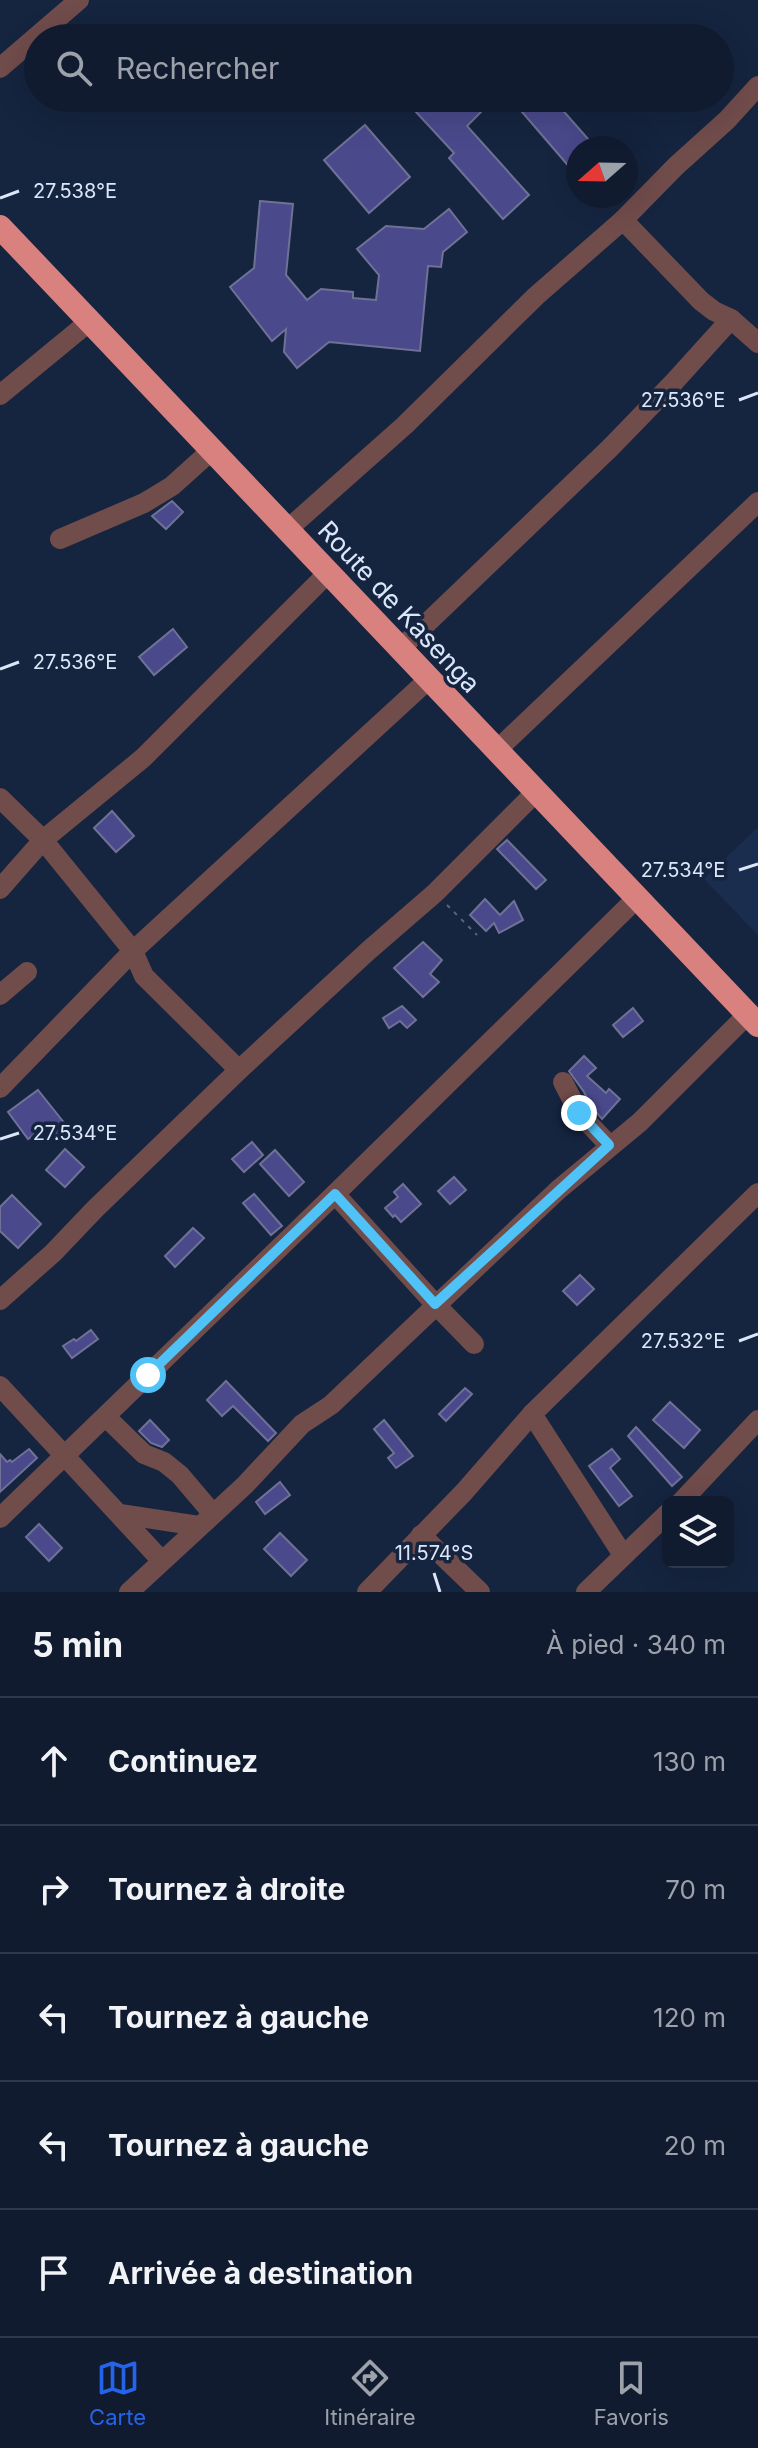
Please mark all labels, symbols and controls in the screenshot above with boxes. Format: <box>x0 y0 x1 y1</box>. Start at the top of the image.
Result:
search box <box>24 24 734 112</box>
icon: search <box>52 46 96 90</box>
text: Rechercher <box>116 50 279 86</box>
north arrow <box>566 136 638 208</box>
text: 27.538°E <box>33 179 117 203</box>
text: 27.536°E <box>641 388 725 412</box>
street label: Route de Kasenga <box>312 514 487 699</box>
text: 27.536°E <box>33 650 117 674</box>
text: 27.534°E <box>641 858 725 882</box>
route end <box>561 1095 597 1131</box>
text: 27.534°E <box>33 1121 117 1145</box>
text: 27.532°E <box>641 1329 725 1353</box>
route start <box>130 1357 166 1393</box>
map controls <box>662 1496 734 1568</box>
button: layers <box>662 1496 734 1568</box>
text: 11.574°S <box>395 1541 473 1565</box>
text: 5 min <box>32 1624 123 1665</box>
text: À pied · 340 m <box>546 1629 726 1660</box>
icon: ahead <box>32 1739 76 1783</box>
text: Continuez <box>108 1743 258 1779</box>
text: 130 m <box>653 1746 726 1777</box>
icon: right <box>32 1867 76 1911</box>
text: Tournez à droite <box>108 1871 345 1907</box>
text: 70 m <box>665 1874 726 1905</box>
icon: left <box>32 1995 76 2039</box>
text: Tournez à gauche <box>108 1999 369 2035</box>
text: 120 m <box>653 2002 726 2033</box>
icon: left <box>32 2123 76 2167</box>
text: Tournez à gauche <box>108 2127 369 2163</box>
text: 20 m <box>664 2130 726 2161</box>
icon: arrive <box>32 2251 76 2295</box>
text: Arrivée à destination <box>108 2255 413 2291</box>
tab: Carte <box>89 2356 146 2430</box>
tab: Itinéraire <box>324 2356 415 2430</box>
tab: Favoris <box>594 2356 669 2430</box>

